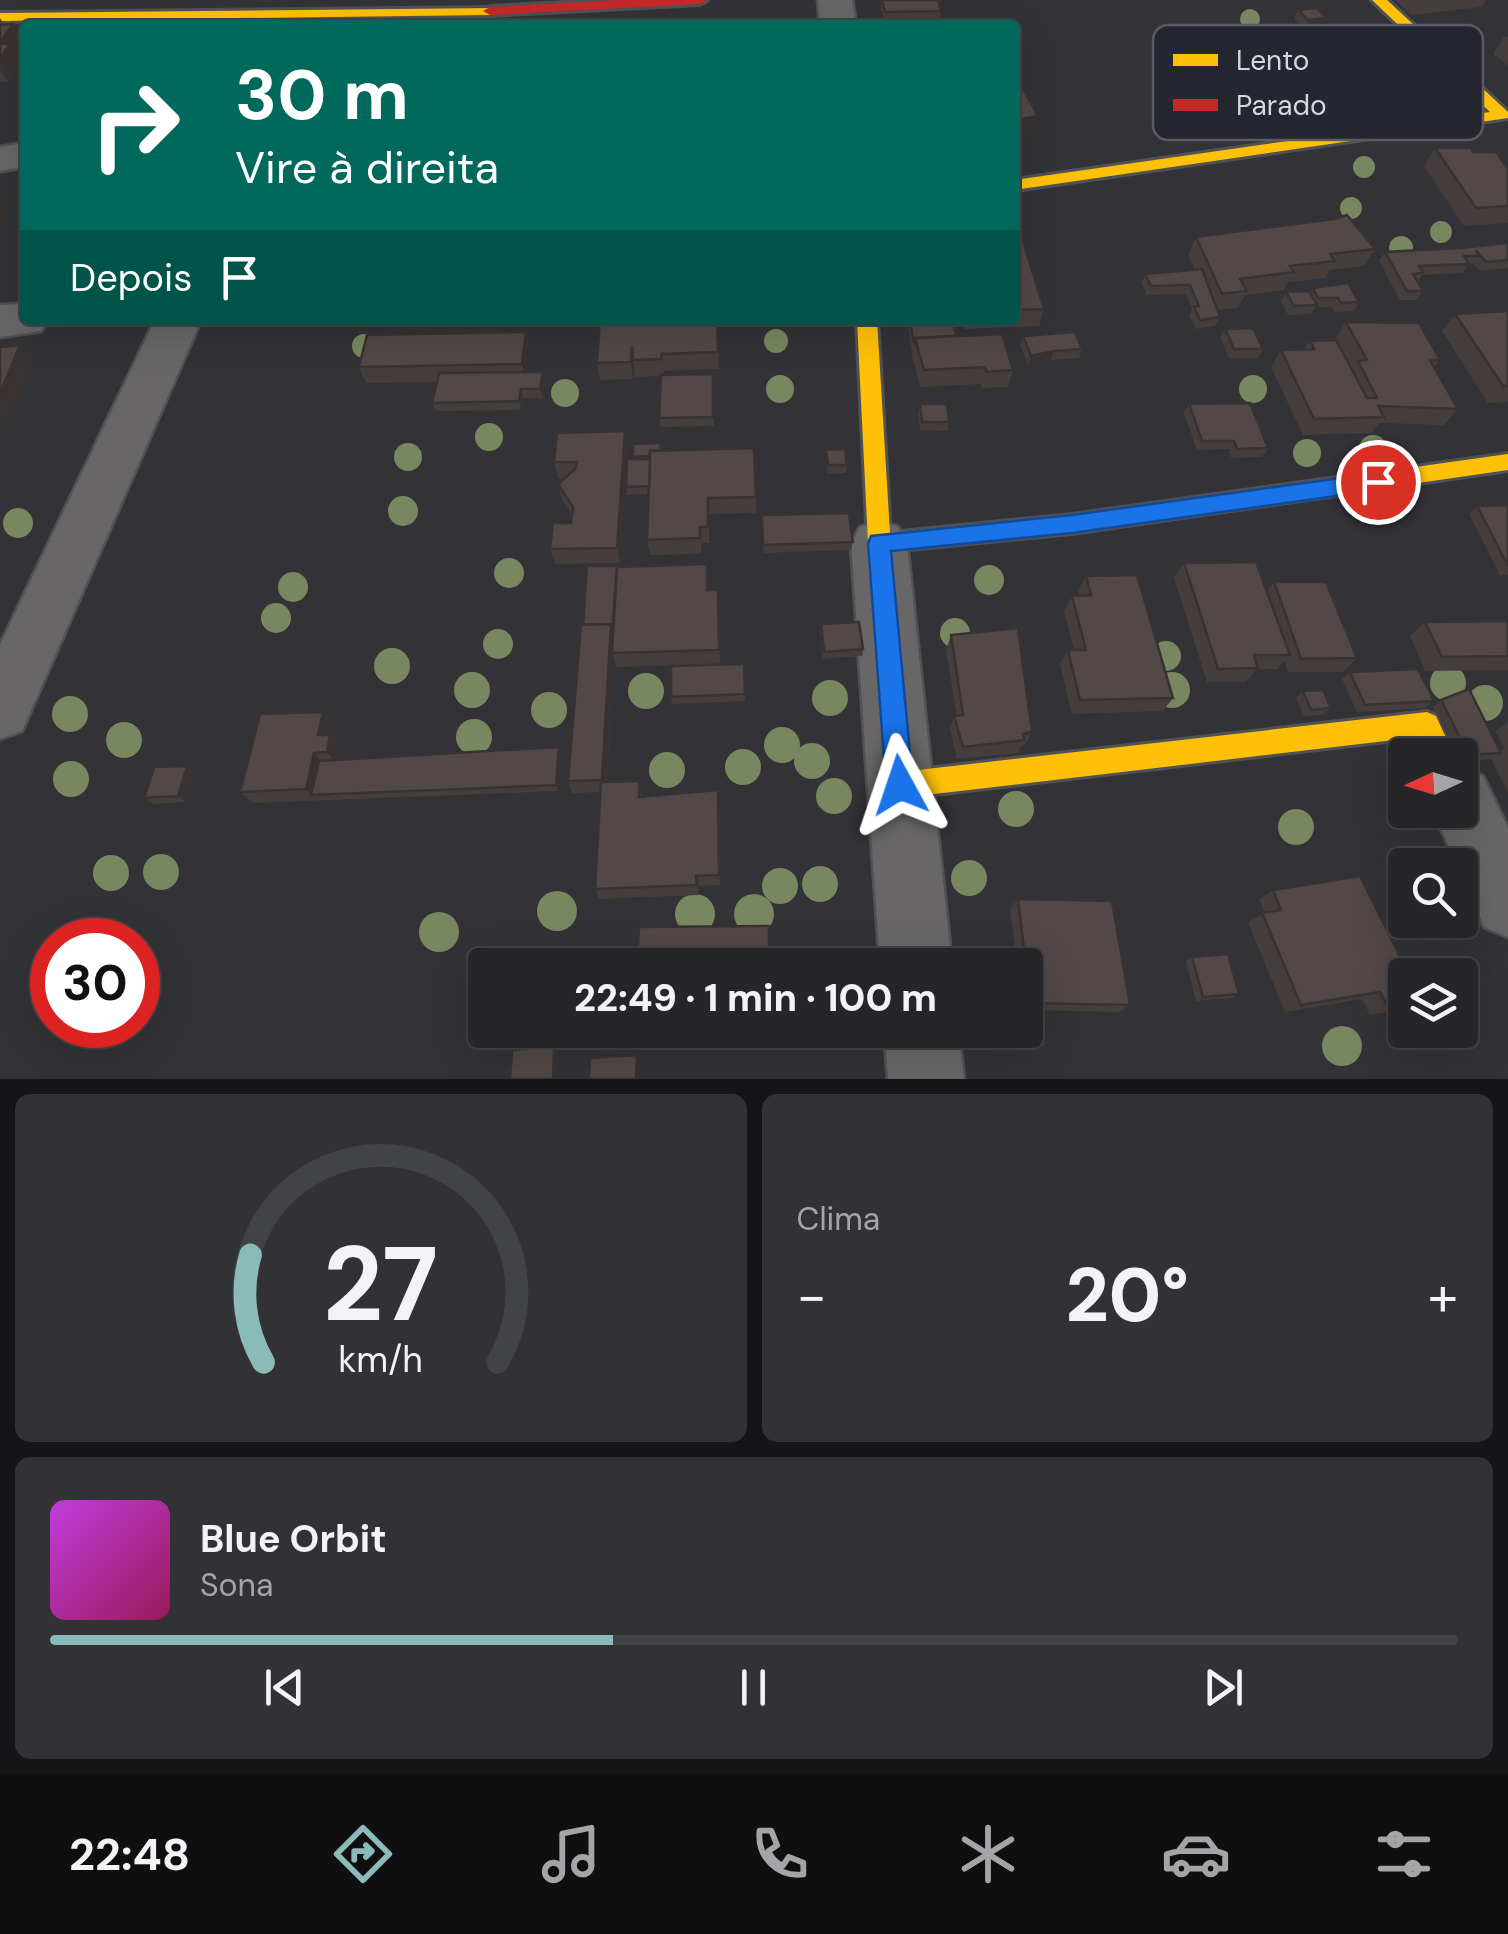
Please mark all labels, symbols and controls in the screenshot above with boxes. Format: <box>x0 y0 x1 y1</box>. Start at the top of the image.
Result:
legend <box>1153 25 1483 140</box>
text: Lento <box>1236 42 1309 79</box>
text: 30 m <box>235 50 409 141</box>
icon: right <box>70 60 200 190</box>
text: Parado <box>1236 87 1327 124</box>
text: Vire à direita <box>235 138 499 197</box>
icon: arrive <box>212 250 267 305</box>
text: Depois <box>70 253 192 303</box>
pin <box>1336 440 1421 525</box>
icon: arrive <box>1351 455 1406 510</box>
position arrow <box>848 733 952 837</box>
north arrow <box>1388 738 1478 828</box>
map controls <box>1388 738 1478 1048</box>
button: search <box>1388 848 1478 938</box>
speed limit sign: 30 <box>30 918 160 1048</box>
button: layers <box>1388 958 1478 1048</box>
text: 22:49 · 1 min · 100 m <box>574 973 937 1023</box>
text: Clima <box>797 1198 880 1240</box>
text: 27 <box>323 1217 438 1352</box>
text: 20° <box>1066 1247 1189 1344</box>
text: − <box>797 1260 827 1332</box>
text: + <box>1428 1260 1458 1332</box>
text: km/h <box>339 1337 423 1383</box>
text: Blue Orbit <box>200 1514 387 1564</box>
text: Sona <box>200 1564 273 1606</box>
icon: previous <box>257 1660 312 1715</box>
icon: pause <box>726 1660 781 1715</box>
icon: next <box>1196 1660 1251 1715</box>
icon: directions <box>328 1819 398 1889</box>
icon: music <box>536 1819 606 1889</box>
icon: phone <box>745 1819 815 1889</box>
icon: climate <box>953 1819 1023 1889</box>
icon: car <box>1161 1819 1231 1889</box>
icon: filters <box>1369 1819 1439 1889</box>
text: 22:48 <box>69 1825 190 1884</box>

